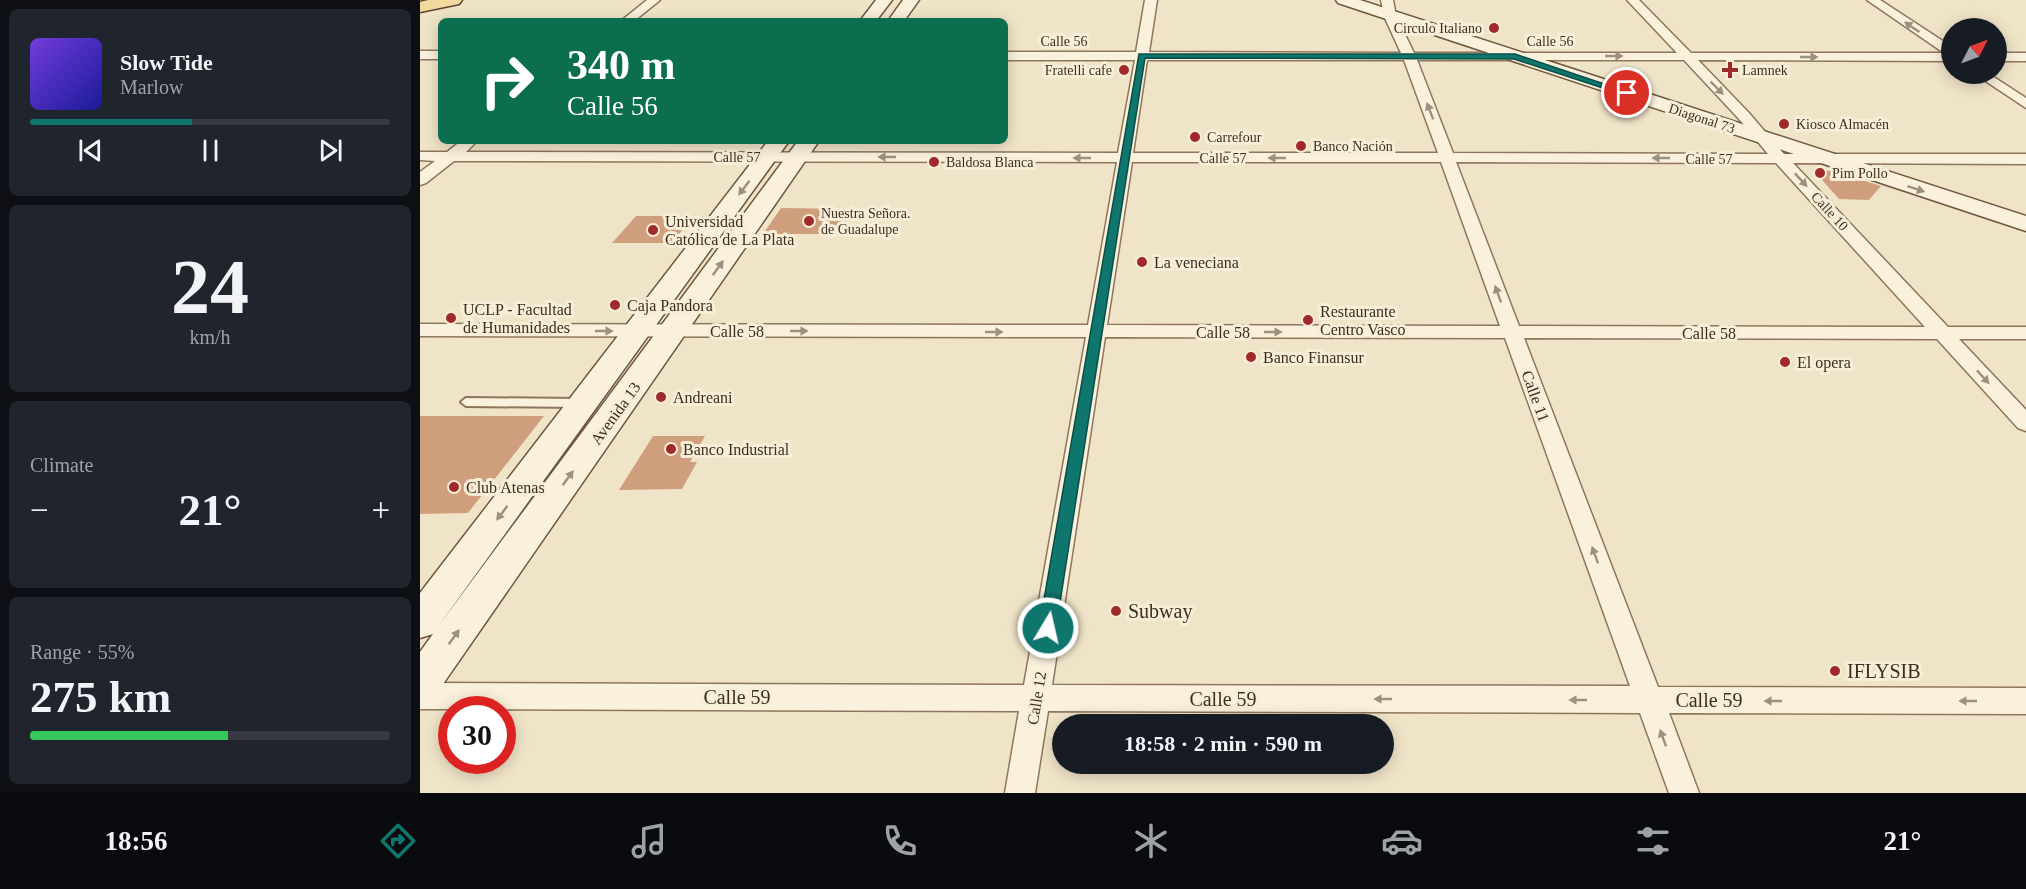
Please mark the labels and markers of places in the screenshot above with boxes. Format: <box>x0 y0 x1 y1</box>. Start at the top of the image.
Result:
place label: Circulo Italiano <box>1394 21 1482 36</box>
marker: Circulo Italiano <box>1487 21 1501 35</box>
place label: Fratelli cafe <box>1045 63 1112 78</box>
marker: Fratelli cafe <box>1117 63 1131 77</box>
marker: Lamnek <box>1723 63 1737 77</box>
place label: Lamnek <box>1742 63 1788 78</box>
pin <box>1601 67 1652 118</box>
marker: Kiosco Almacén <box>1777 117 1791 131</box>
place label: Kiosco Almacén <box>1796 117 1889 132</box>
marker: Carrefour <box>1188 130 1202 144</box>
place label: Carrefour <box>1207 130 1262 145</box>
marker: Banco Nación <box>1294 139 1308 153</box>
place label: Banco Nación <box>1313 139 1393 154</box>
marker: Baldosa Blanca <box>927 155 941 169</box>
place label: Baldosa Blanca <box>946 155 1034 170</box>
marker: Pim Pollo <box>1813 166 1827 180</box>
place label: Pim Pollo <box>1832 166 1888 181</box>
place label: Nuestra Señora. de Guadalupe <box>821 206 910 237</box>
place label: Universidad Católica de La Plata <box>665 213 794 248</box>
marker: Nuestra Señora. de Guadalupe <box>802 214 816 228</box>
marker: Universidad Católica de La Plata <box>646 223 660 237</box>
place label: La veneciana <box>1154 254 1239 271</box>
marker: La veneciana <box>1135 255 1149 269</box>
place label: Caja Pandora <box>627 297 713 315</box>
marker: Caja Pandora <box>608 298 622 312</box>
place label: UCLP - Facultad de Humanidades <box>463 301 572 336</box>
place label: Restaurante Centro Vasco <box>1320 303 1405 338</box>
marker: UCLP - Facultad de Humanidades <box>444 311 458 325</box>
marker: Restaurante Centro Vasco <box>1301 313 1315 327</box>
place label: Banco Finansur <box>1263 349 1365 366</box>
marker: Banco Finansur <box>1244 350 1258 364</box>
place label: El opera <box>1797 354 1851 372</box>
marker: El opera <box>1778 355 1792 369</box>
place label: Andreani <box>673 389 733 406</box>
marker: Andreani <box>654 390 668 404</box>
place label: Banco Industrial <box>683 441 790 458</box>
marker: Banco Industrial <box>664 442 678 456</box>
place label: Club Atenas <box>466 479 545 496</box>
marker: Club Atenas <box>447 480 461 494</box>
place label: Subway <box>1128 600 1192 623</box>
marker: Subway <box>1109 604 1123 618</box>
place label: IFLYSIB <box>1847 660 1921 682</box>
marker: IFLYSIB <box>1828 664 1842 678</box>

